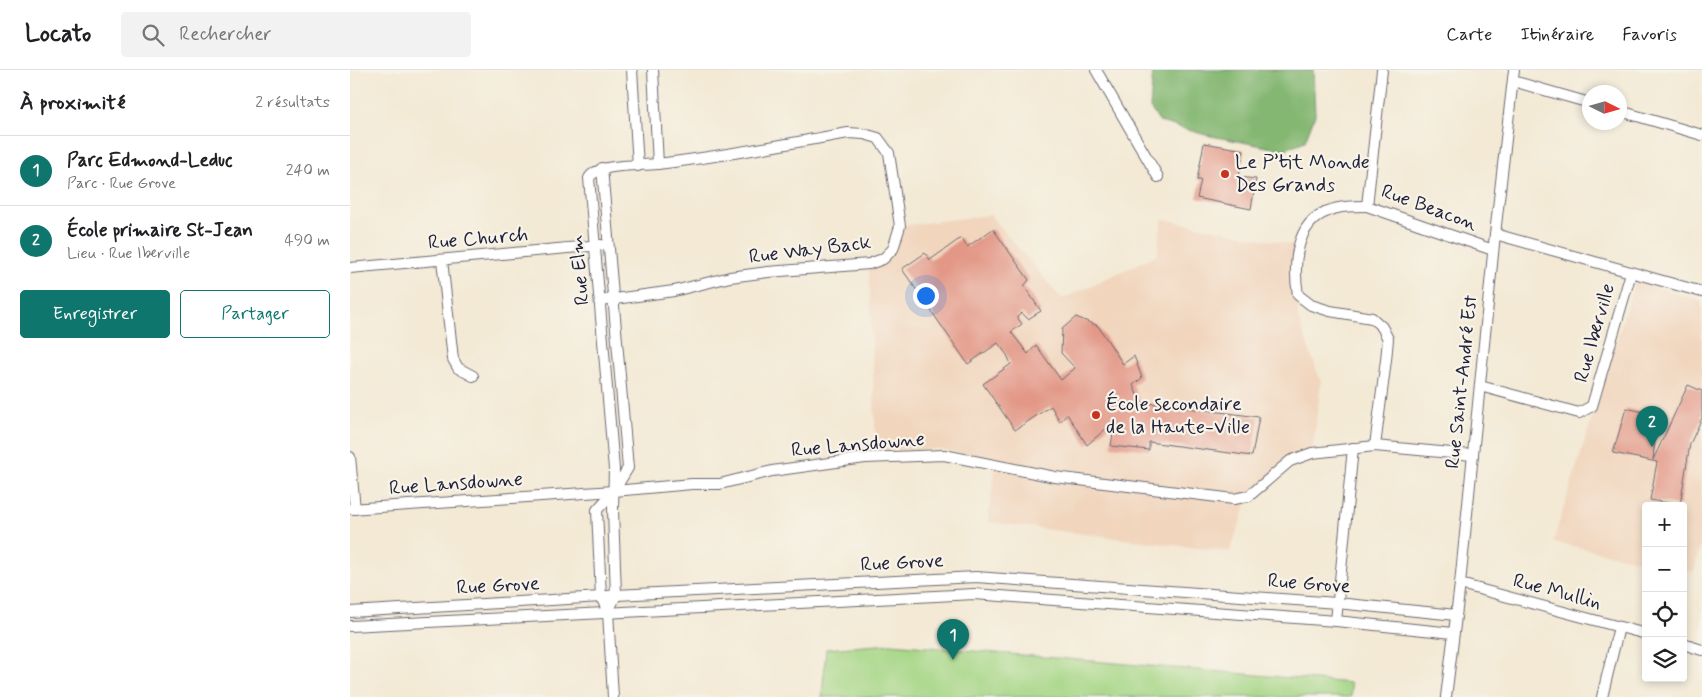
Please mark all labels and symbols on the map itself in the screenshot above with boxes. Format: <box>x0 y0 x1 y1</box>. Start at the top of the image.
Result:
north arrow <box>1582 85 1627 130</box>
place label: Le P’tit Monde Des Grands <box>1235 149 1370 199</box>
marker: Le P’tit Monde Des Grands <box>1219 168 1231 180</box>
street label: Rue Beacon <box>1377 178 1481 238</box>
street label: Rue Church <box>427 221 529 257</box>
street label: Rue Way Back <box>747 229 873 271</box>
street label: Rue Elm <box>563 234 597 306</box>
street label: Rue Iberville <box>1568 280 1622 386</box>
your location <box>913 283 939 309</box>
street label: Rue Saint-André Est <box>1439 294 1485 470</box>
place label: École secondaire de la Haute-Ville <box>1106 391 1250 441</box>
pin: 2 <box>1636 406 1668 447</box>
marker: École secondaire de la Haute-Ville <box>1090 409 1102 421</box>
street label: Rue Lansdowne <box>790 426 926 464</box>
street label: Rue Lansdowne <box>388 466 524 502</box>
street label: Rue Grove <box>860 547 944 579</box>
street label: Rue Mullin <box>1510 567 1604 617</box>
street label: Rue Grove <box>1267 568 1351 600</box>
street label: Rue Grove <box>456 570 540 602</box>
pin: 1 <box>937 619 969 660</box>

